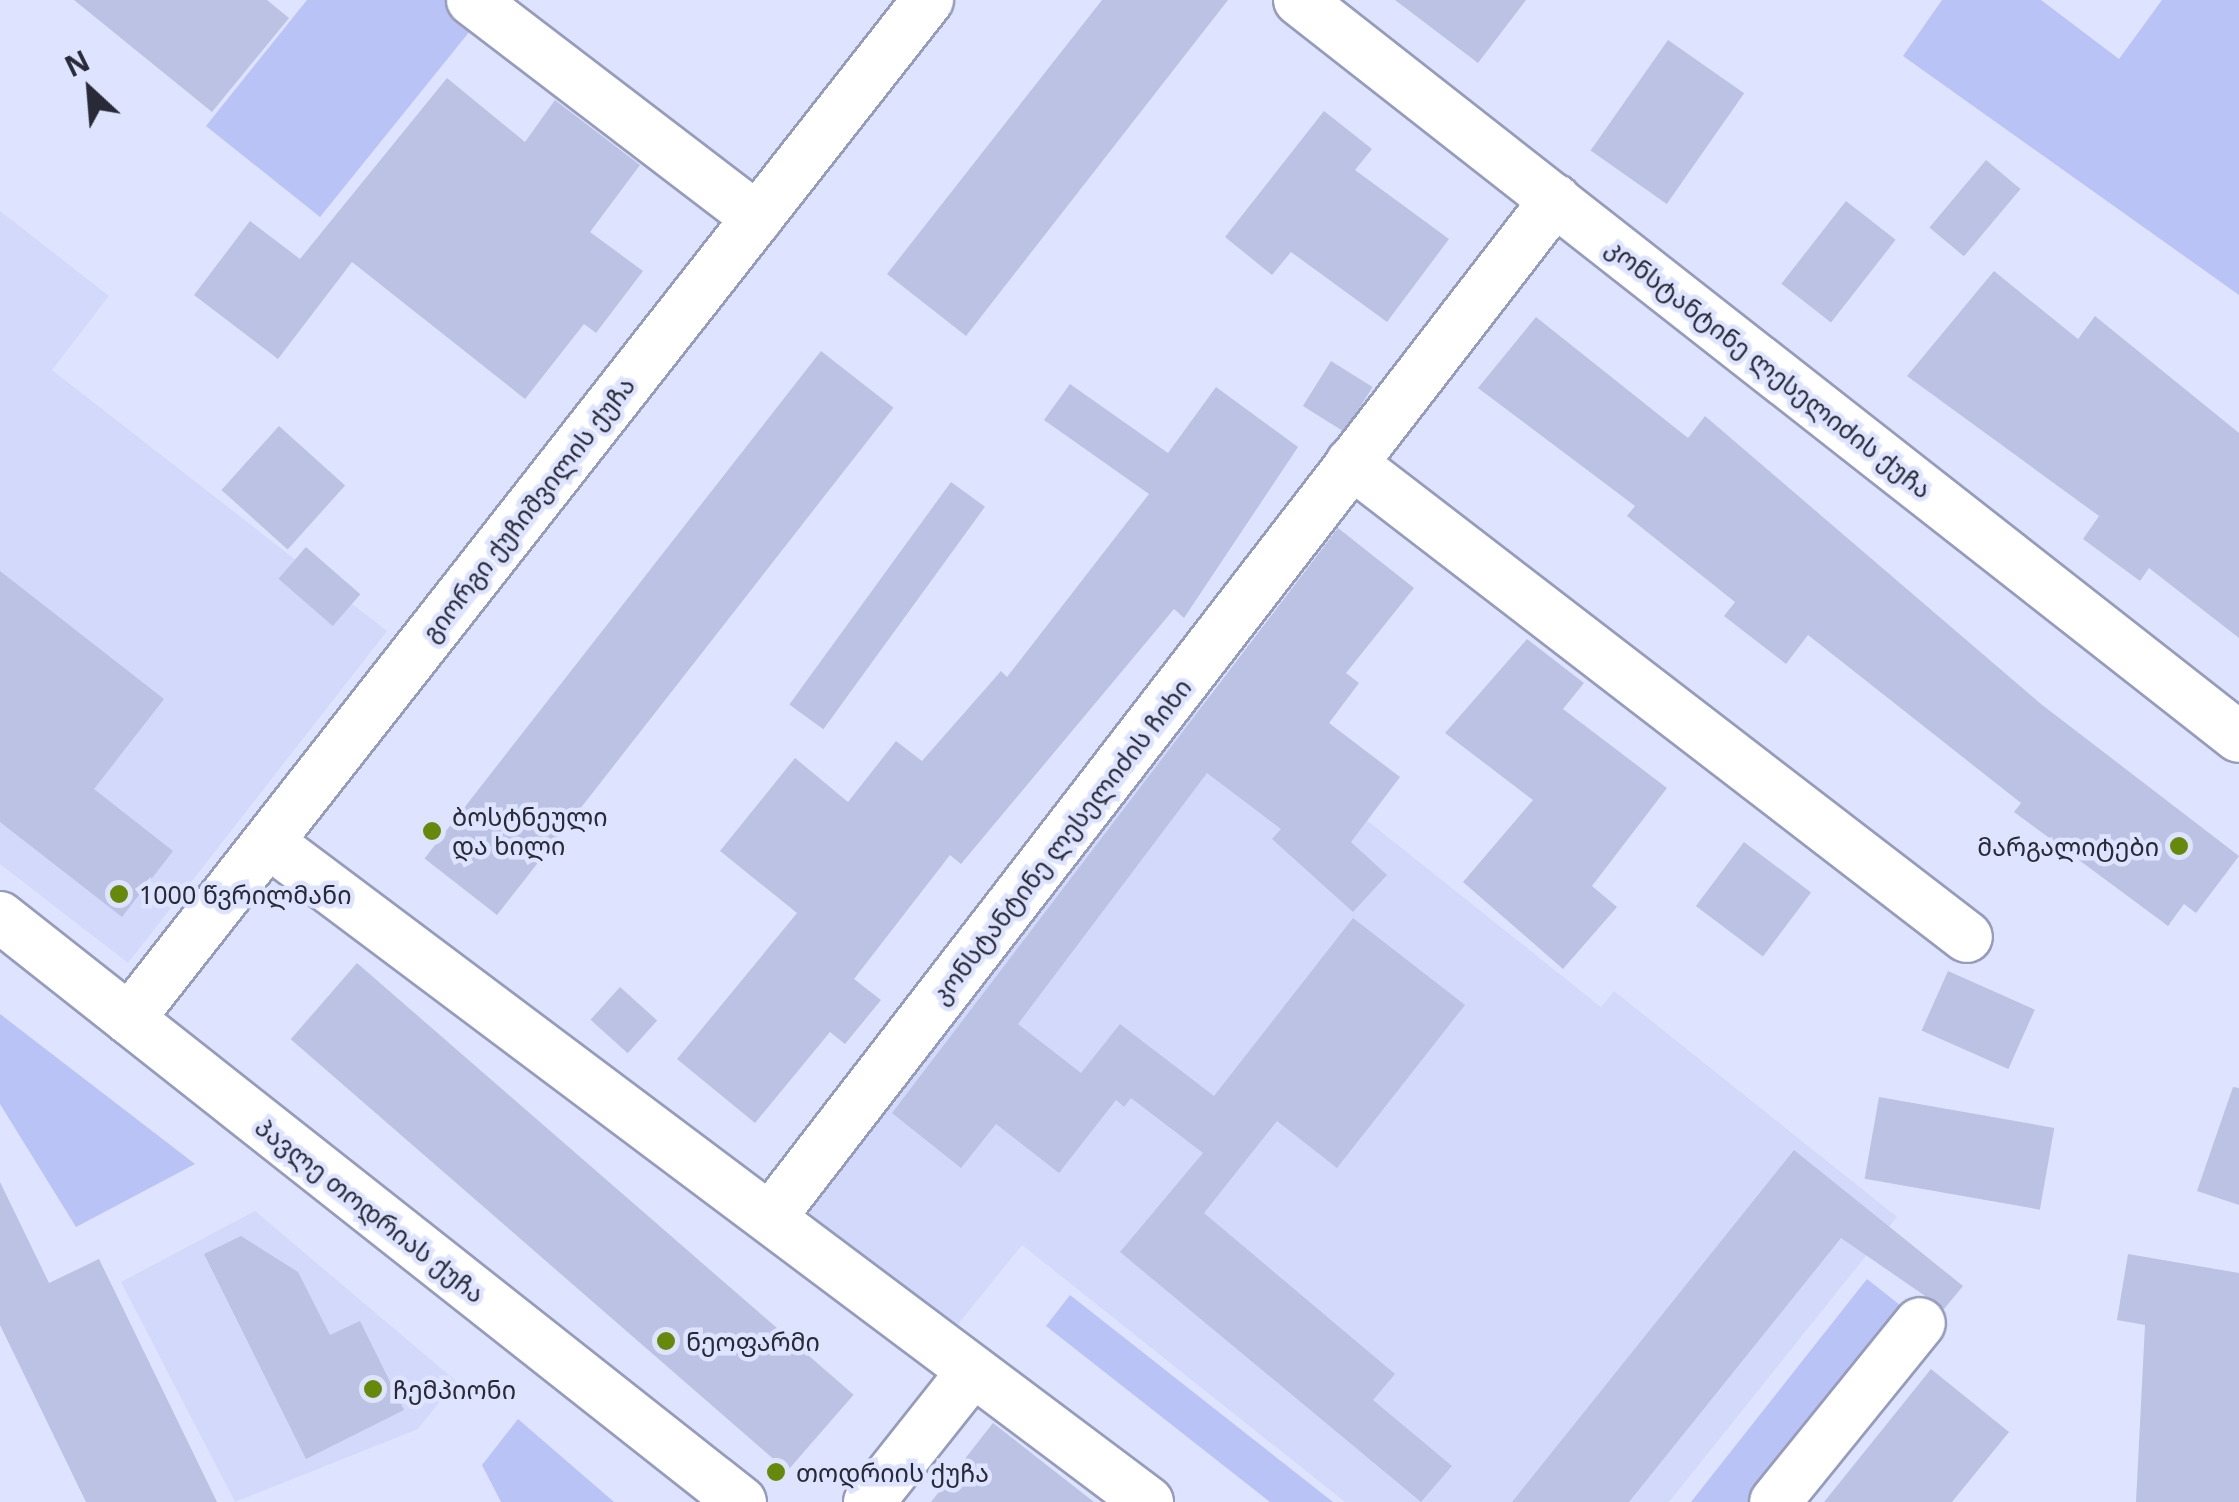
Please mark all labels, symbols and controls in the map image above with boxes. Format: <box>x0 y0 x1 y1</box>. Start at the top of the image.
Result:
north arrow <box>40 40 140 140</box>
text: N <box>58 41 95 85</box>
street label: კონსტანტინე ლესელიძის ქუჩა <box>1601 232 1937 504</box>
street label: გიორგი ქუჩიშვილის ქუჩა <box>415 371 641 647</box>
street label: კონსტანტინე ლესელიძის ჩიხი <box>925 672 1197 1010</box>
place label: ბოსტნეული და ხილი <box>452 802 608 861</box>
marker: ბოსტნეული და ხილი <box>421 820 443 842</box>
place label: მარგალიტები <box>1977 831 2159 861</box>
marker: მარგალიტები <box>2168 835 2190 857</box>
place label: 1000 წვრილმანი <box>139 879 352 909</box>
marker: 1000 წვრილმანი <box>108 883 130 905</box>
street label: პავლე თოდრიას ქუჩა <box>250 1111 490 1309</box>
place label: ნეოფარმი <box>686 1326 820 1356</box>
marker: ნეოფარმი <box>655 1330 677 1352</box>
place label: ჩემპიონი <box>393 1374 516 1404</box>
marker: ჩემპიონი <box>362 1378 384 1400</box>
place label: თოდრიის ქუჩა <box>796 1457 989 1487</box>
marker: თოდრიის ქუჩა <box>765 1461 787 1483</box>

